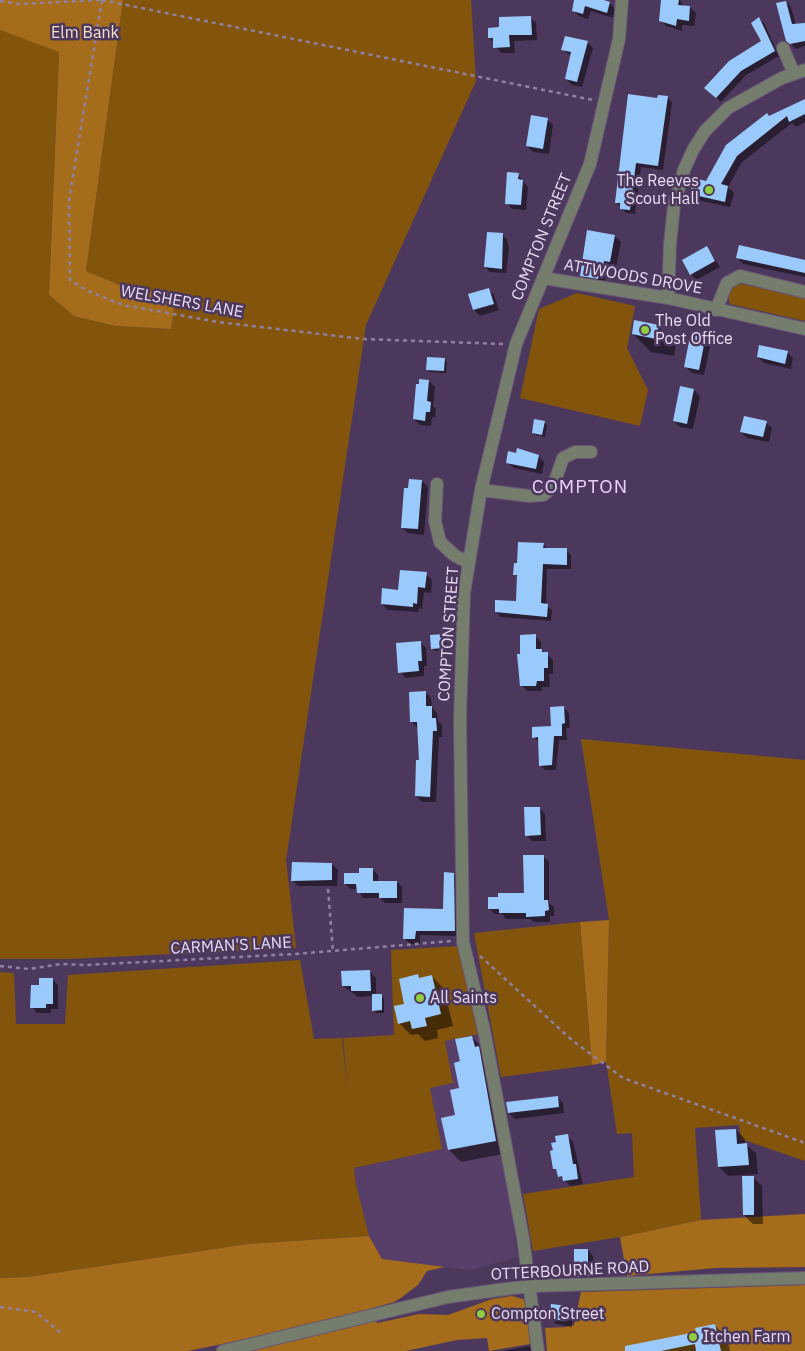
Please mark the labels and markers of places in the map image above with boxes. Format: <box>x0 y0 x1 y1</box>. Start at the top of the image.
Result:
place label: The Reeves Scout Hall <box>616 171 699 209</box>
marker: The Reeves Scout Hall <box>703 184 715 196</box>
place label: The Old Post Office <box>655 311 733 349</box>
marker: The Old Post Office <box>639 324 651 336</box>
place label: All Saints <box>430 988 497 1008</box>
marker: All Saints <box>414 992 426 1004</box>
place label: Compton Street <box>491 1304 604 1324</box>
marker: Compton Street <box>475 1308 487 1320</box>
place label: Itchen Farm <box>703 1327 790 1347</box>
marker: Itchen Farm <box>687 1331 699 1343</box>

